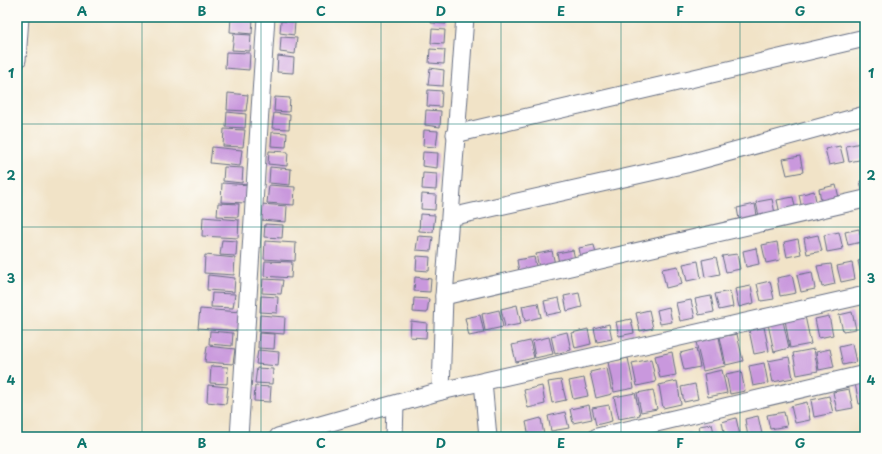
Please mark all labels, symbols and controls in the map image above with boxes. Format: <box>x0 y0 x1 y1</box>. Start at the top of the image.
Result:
text: A <box>77 1 87 20</box>
text: B <box>198 1 207 20</box>
text: C <box>316 1 326 20</box>
text: D <box>436 1 446 20</box>
text: E <box>557 1 565 20</box>
text: F <box>676 1 684 20</box>
text: G <box>795 1 805 20</box>
text: 1 <box>8 63 14 82</box>
text: 1 <box>868 63 874 82</box>
text: 2 <box>6 165 16 184</box>
text: 2 <box>866 165 876 184</box>
text: 3 <box>7 268 16 287</box>
text: 3 <box>867 268 876 287</box>
text: 4 <box>7 370 16 389</box>
text: 4 <box>867 370 876 389</box>
text: A <box>77 433 87 452</box>
text: B <box>198 433 207 452</box>
text: C <box>316 433 326 452</box>
text: D <box>436 433 446 452</box>
text: E <box>557 433 565 452</box>
text: F <box>676 433 684 452</box>
text: G <box>795 433 805 452</box>

